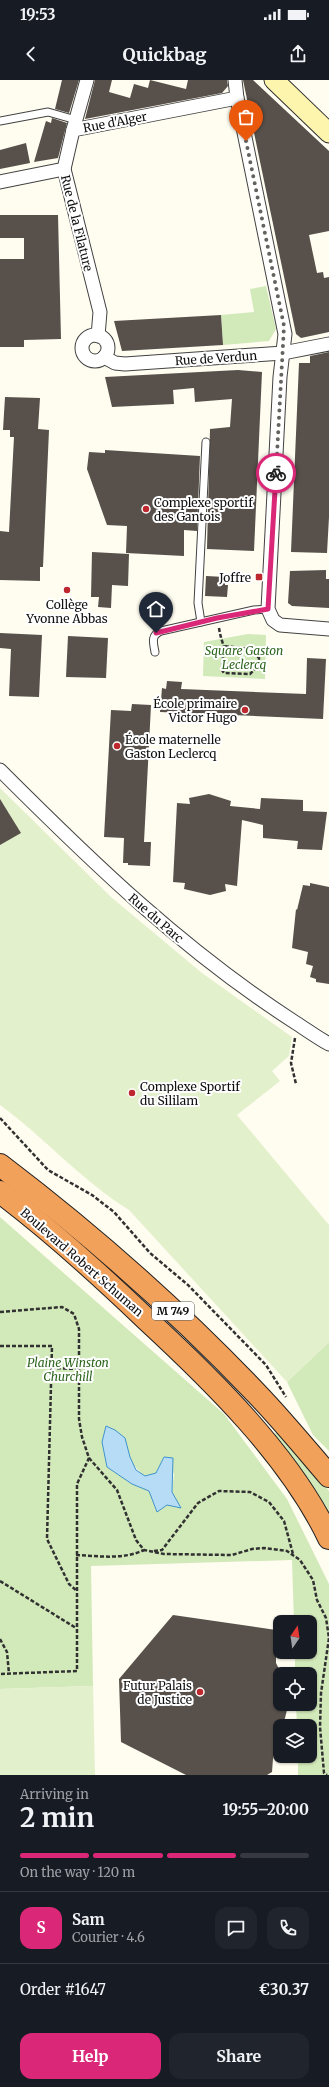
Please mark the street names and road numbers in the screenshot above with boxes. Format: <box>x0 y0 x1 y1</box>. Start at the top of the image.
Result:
street label: Rue d'Alger <box>82 108 149 136</box>
street label: Rue de la Filature <box>58 173 96 273</box>
street label: Rue de Verdun <box>174 348 258 368</box>
street label: Rue du Parc <box>126 890 186 946</box>
street label: Boulevard Robert Schuman <box>18 1205 146 1319</box>
road number: M 749 <box>152 1302 194 1320</box>

